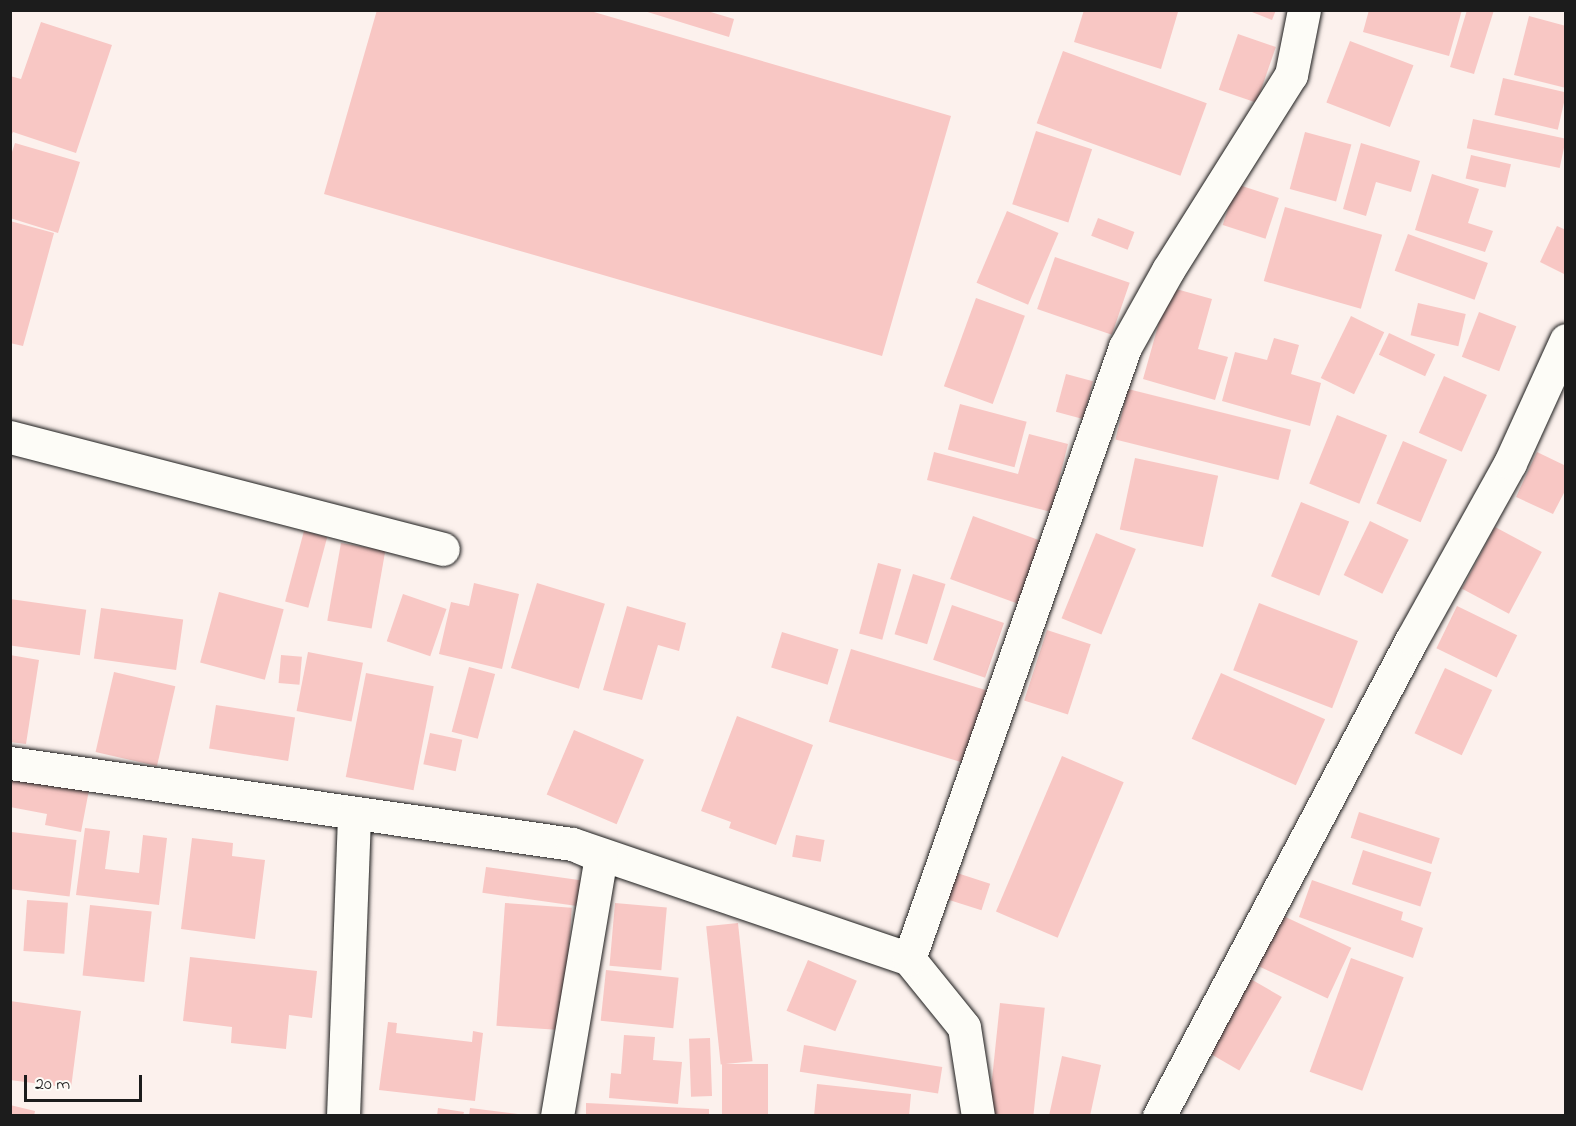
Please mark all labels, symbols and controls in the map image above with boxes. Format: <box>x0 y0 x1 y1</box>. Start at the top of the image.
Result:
scale bar <box>27 1063 146 1101</box>
text: 20 m <box>35 1072 70 1098</box>

